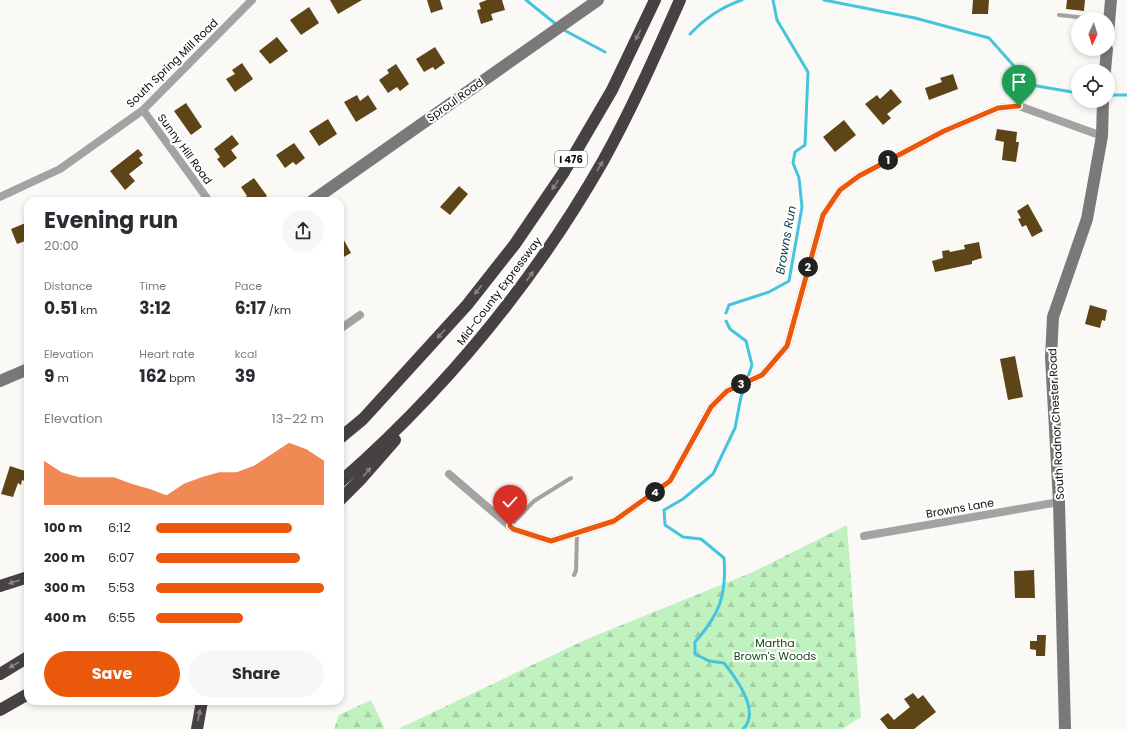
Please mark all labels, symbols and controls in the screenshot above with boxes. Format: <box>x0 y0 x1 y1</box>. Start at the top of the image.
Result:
north arrow <box>1071 12 1115 56</box>
map controls <box>1071 12 1115 108</box>
street label: South Spring Mill Road <box>123 15 221 111</box>
one-way arrow <box>635 29 641 41</box>
button: locate <box>1071 64 1115 108</box>
pin <box>1002 65 1036 106</box>
icon: arrive <box>1008 71 1030 93</box>
street label: Sproul Road <box>423 74 487 126</box>
street label: Sunny Hill Road <box>154 110 216 188</box>
pin: 1 <box>878 150 898 170</box>
road number: I 476 <box>555 151 587 167</box>
text: 1 <box>886 152 890 168</box>
one-way arrow <box>596 160 603 172</box>
one-way arrow <box>551 180 559 191</box>
water label: Browns Run <box>771 204 800 276</box>
text: Evening run <box>44 205 178 236</box>
button: share <box>282 210 324 252</box>
street label: Mid-County Expressway <box>453 233 546 348</box>
text: 20:00 <box>44 236 79 255</box>
pin: 2 <box>798 257 818 277</box>
text: 2 <box>805 259 811 275</box>
one-way arrow <box>526 271 534 281</box>
text: Distance <box>44 278 92 294</box>
text: Time <box>139 278 166 294</box>
text: Pace <box>235 278 262 294</box>
one-way arrow <box>474 285 483 296</box>
text: 0.51 <box>44 296 77 320</box>
text: 3:12 <box>139 296 171 320</box>
text: 6:17 <box>235 296 266 320</box>
text: km <box>77 302 97 318</box>
text: /km <box>266 302 291 318</box>
one-way arrow <box>436 329 445 339</box>
text: Elevation <box>44 346 94 362</box>
text: Heart rate <box>139 346 195 362</box>
text: kcal <box>235 346 257 362</box>
street label: South Radnor Chester Road <box>1044 348 1068 500</box>
text: 9 <box>44 364 54 388</box>
text: 162 <box>139 364 166 388</box>
text: 39 <box>235 364 255 388</box>
text: m <box>54 370 69 386</box>
text: bpm <box>166 370 195 386</box>
pin: 3 <box>731 374 751 394</box>
text: 3 <box>738 376 744 392</box>
text: Elevation <box>44 409 103 428</box>
text: 13–22 m <box>272 409 324 428</box>
one-way arrow <box>363 467 372 477</box>
pin: 4 <box>645 482 665 502</box>
text: 4 <box>651 484 659 500</box>
pin <box>493 485 527 526</box>
icon: check <box>499 491 521 513</box>
street label: Browns Lane <box>925 494 995 522</box>
text: 100 m <box>44 518 82 537</box>
text: 6:12 <box>108 518 131 537</box>
text: 200 m <box>44 548 85 567</box>
text: 6:07 <box>108 548 134 567</box>
text: 300 m <box>44 578 85 597</box>
text: 5:53 <box>108 578 135 597</box>
one-way arrow <box>8 579 20 585</box>
text: 400 m <box>44 608 86 627</box>
text: 6:55 <box>108 608 135 627</box>
park label: Martha Brown's Woods <box>734 635 816 664</box>
button: Save <box>44 651 180 697</box>
button: Share <box>188 651 324 697</box>
one-way arrow <box>8 662 20 669</box>
one-way arrow <box>196 709 202 721</box>

